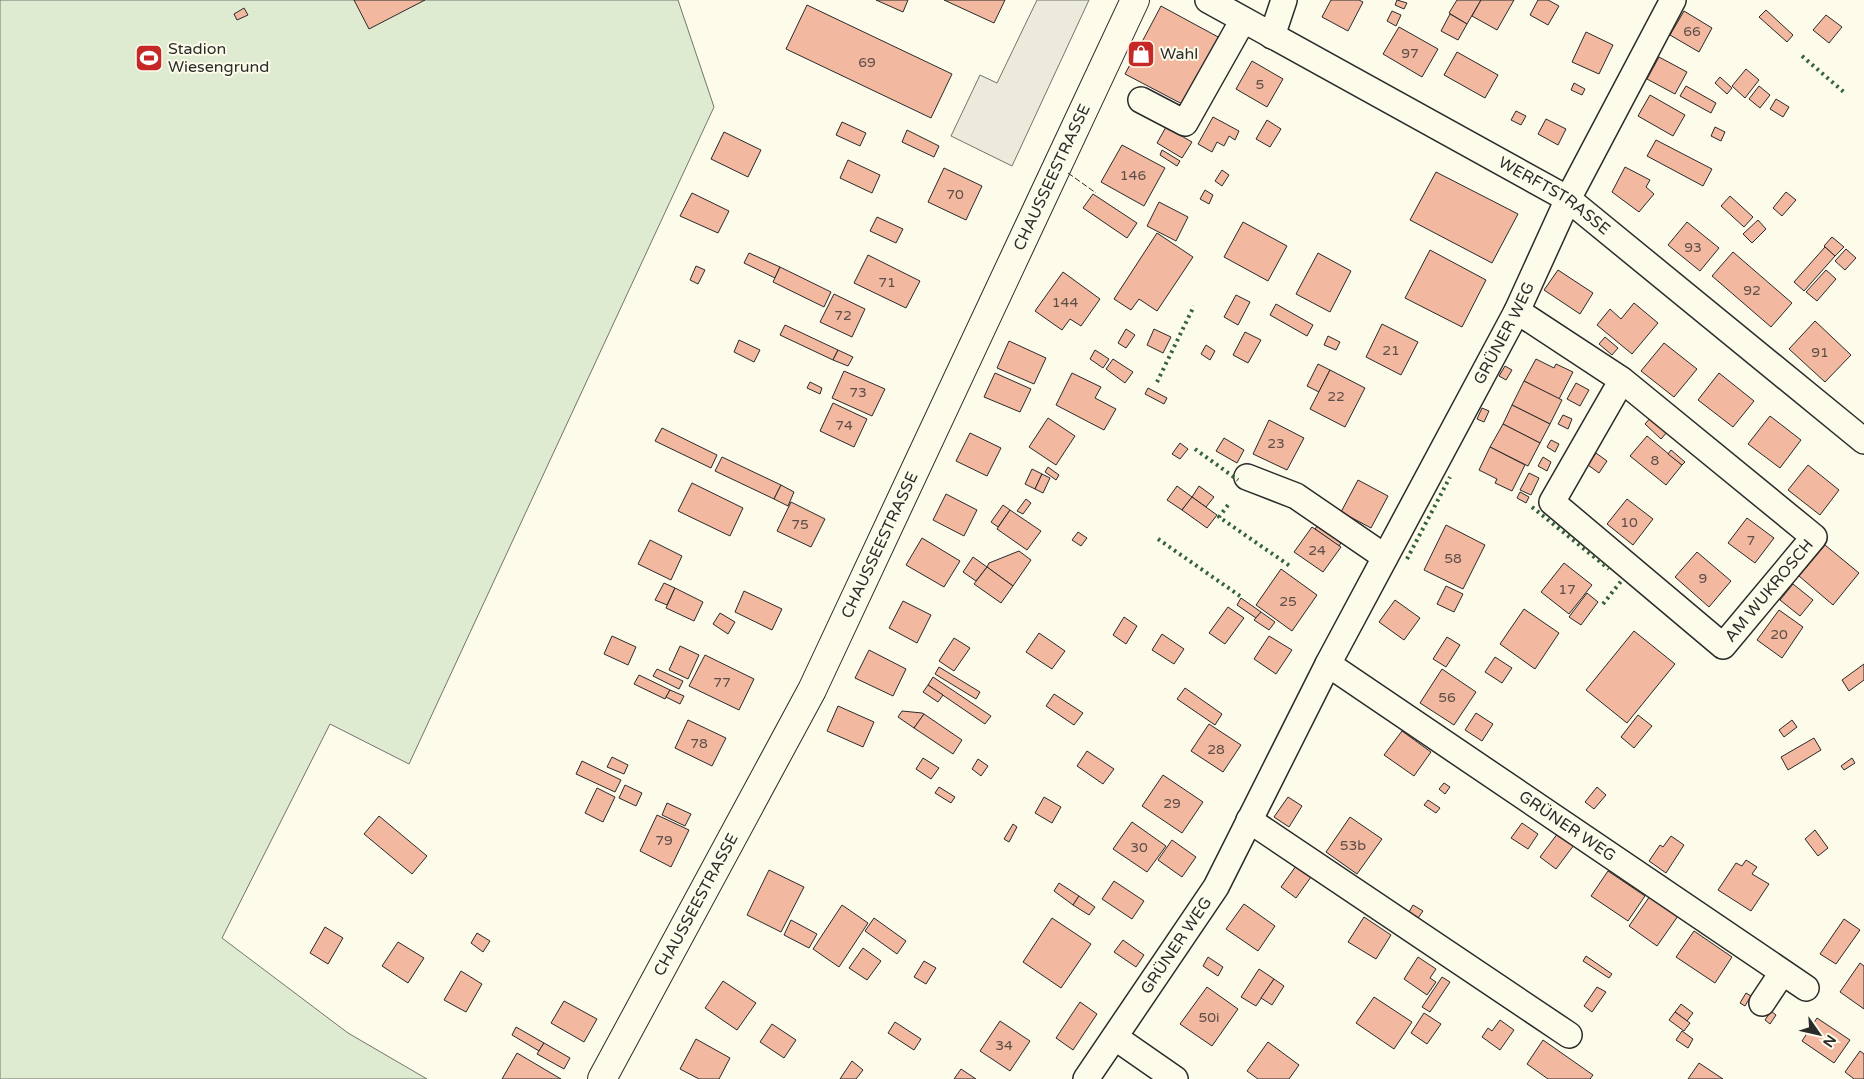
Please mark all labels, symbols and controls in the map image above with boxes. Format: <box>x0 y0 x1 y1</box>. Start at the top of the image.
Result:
house number: 66 <box>1683 23 1701 40</box>
place label: Stadion Wiesengrund <box>168 39 269 77</box>
shop icon: Wahl <box>1126 39 1156 69</box>
sports icon: Stadion Wiesengrund <box>134 43 164 73</box>
place label: Wahl <box>1160 44 1198 64</box>
house number: 97 <box>1401 45 1419 62</box>
house number: 69 <box>858 54 876 71</box>
house number: 5 <box>1256 76 1264 93</box>
street label: CHAUSSEESTRASSE <box>1009 101 1095 254</box>
street label: WERFTSTRASSE <box>1495 152 1614 239</box>
house number: 146 <box>1120 167 1146 184</box>
house number: 70 <box>946 186 964 203</box>
house number: 93 <box>1684 239 1702 256</box>
house number: 71 <box>878 274 896 291</box>
street label: GRÜNER WEG <box>1469 279 1539 388</box>
house number: 92 <box>1743 282 1761 299</box>
house number: 144 <box>1052 294 1078 311</box>
house number: 72 <box>834 307 852 324</box>
house number: 21 <box>1382 342 1400 359</box>
house number: 91 <box>1811 344 1829 361</box>
house number: 73 <box>849 384 867 401</box>
house number: 22 <box>1327 388 1345 405</box>
house number: 74 <box>835 417 853 434</box>
house number: 23 <box>1267 435 1285 452</box>
house number: 8 <box>1651 452 1660 469</box>
street label: CHAUSSEESTRASSE <box>837 469 923 622</box>
house number: 10 <box>1620 514 1638 531</box>
house number: 75 <box>791 516 809 533</box>
house number: 7 <box>1747 532 1755 549</box>
street label: AM WUKROSCH <box>1721 535 1818 646</box>
house number: 24 <box>1308 542 1326 559</box>
house number: 58 <box>1444 550 1462 567</box>
house number: 9 <box>1699 570 1707 587</box>
house number: 17 <box>1558 581 1576 598</box>
house number: 25 <box>1279 593 1297 610</box>
house number: 20 <box>1770 626 1788 643</box>
house number: 77 <box>713 674 731 691</box>
house number: 56 <box>1438 689 1456 706</box>
house number: 78 <box>690 735 708 752</box>
house number: 28 <box>1207 741 1225 758</box>
street label: GRÜNER WEG <box>1515 786 1619 866</box>
house number: 29 <box>1163 795 1181 812</box>
street label: CHAUSSEESTRASSE <box>649 830 743 980</box>
house number: 79 <box>655 832 673 849</box>
house number: 53b <box>1340 837 1366 854</box>
house number: 30 <box>1130 839 1148 856</box>
street label: GRÜNER WEG <box>1136 893 1216 998</box>
house number: 50i <box>1198 1009 1220 1026</box>
north arrow <box>1794 1009 1844 1059</box>
text: N <box>1819 1032 1840 1050</box>
house number: 34 <box>995 1037 1013 1054</box>

